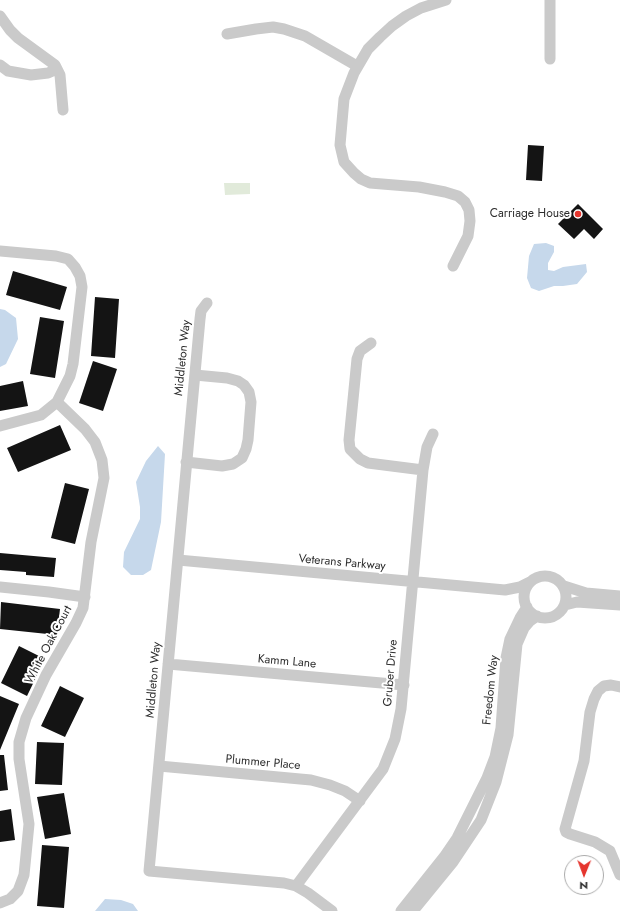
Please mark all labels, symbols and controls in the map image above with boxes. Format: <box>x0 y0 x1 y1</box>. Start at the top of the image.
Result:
place label: Carriage House <box>490 207 570 221</box>
marker: Carriage House <box>573 209 583 219</box>
street label: Middleton Way <box>172 319 194 397</box>
street label: Veterans Parkway <box>298 552 386 574</box>
street label: White Oak Court <box>22 604 76 686</box>
street label: Gruber Drive <box>381 639 401 707</box>
street label: Middleton Way <box>143 641 165 719</box>
street label: Kamm Lane <box>257 652 317 672</box>
street label: Freedom Way <box>480 654 502 726</box>
street label: Plummer Place <box>225 753 301 773</box>
north arrow <box>564 855 604 895</box>
text: N <box>579 878 588 894</box>

